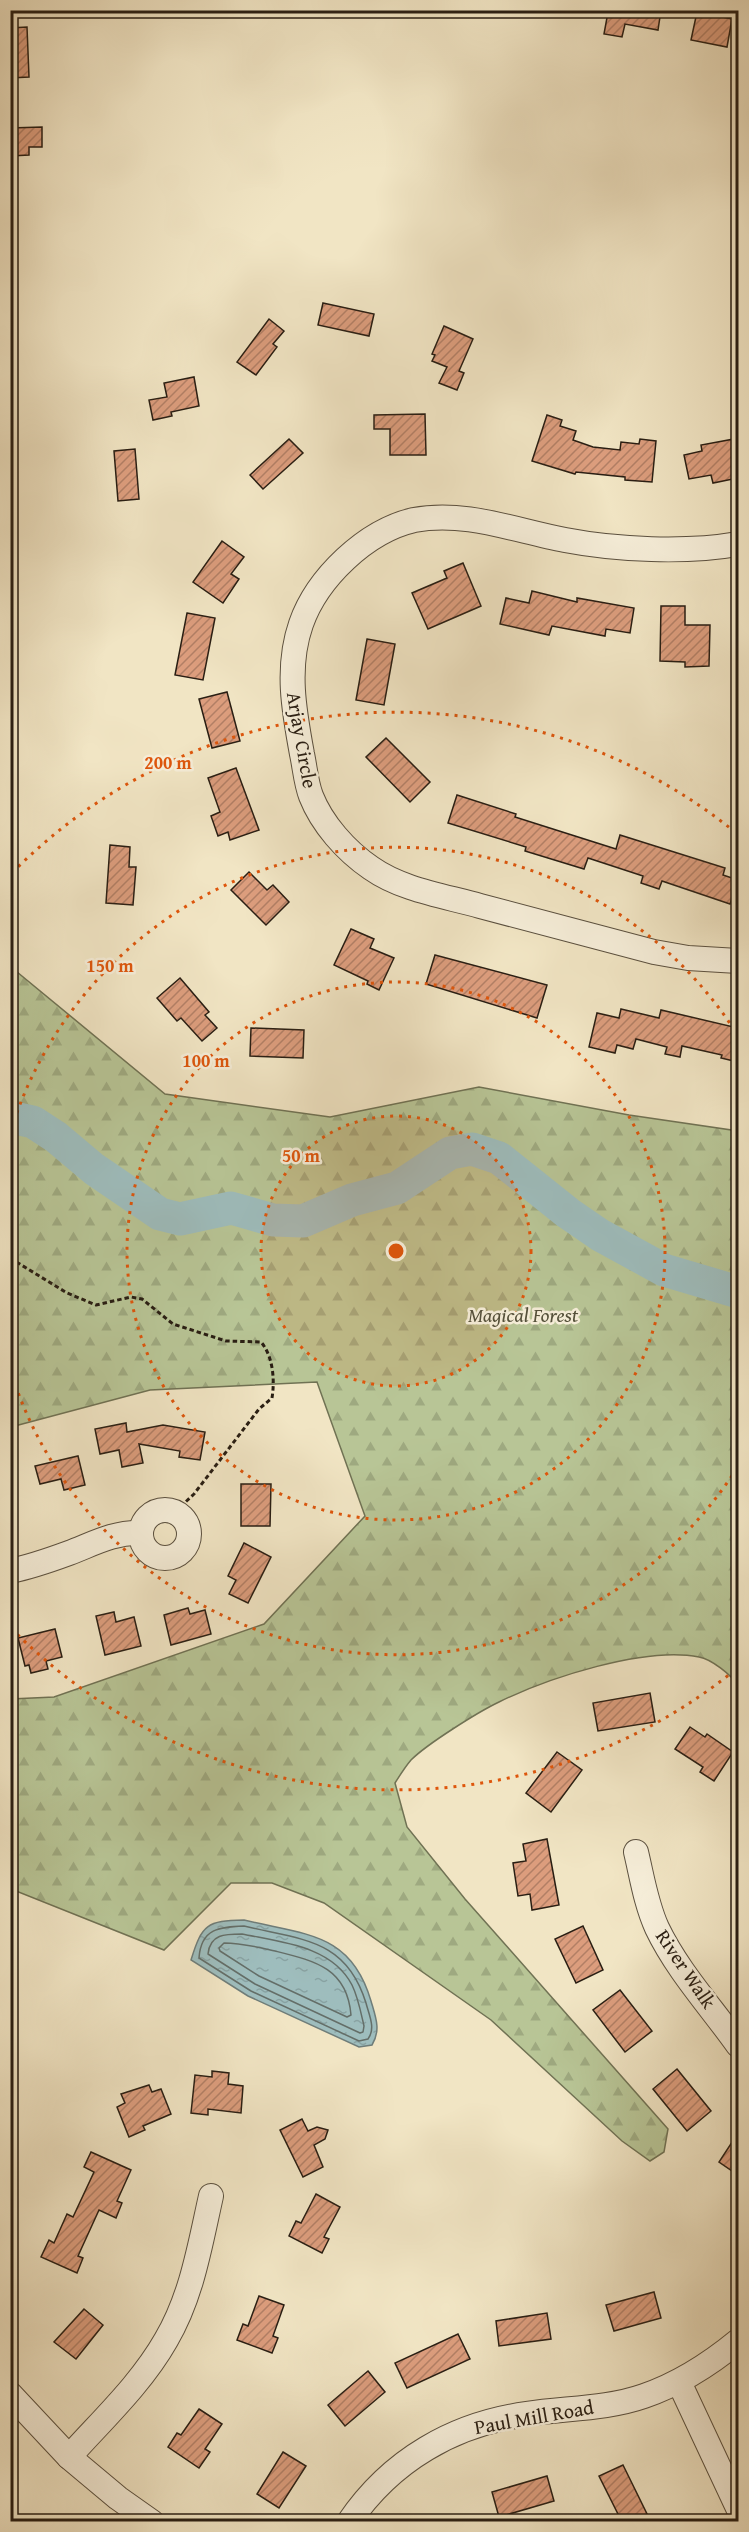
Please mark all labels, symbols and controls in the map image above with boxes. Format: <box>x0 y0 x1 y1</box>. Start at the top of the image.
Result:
street label: Arjay Circle <box>280 689 325 790</box>
text: 200 m <box>144 749 192 776</box>
text: 150 m <box>86 952 134 979</box>
text: 100 m <box>182 1047 230 1074</box>
text: 50 m <box>282 1142 321 1169</box>
centre of rings <box>386 1241 406 1261</box>
park label: Magical Forest <box>468 1300 579 1329</box>
street label: River Walk <box>649 1923 724 2015</box>
street label: Paul Mill Road <box>472 2392 596 2441</box>

